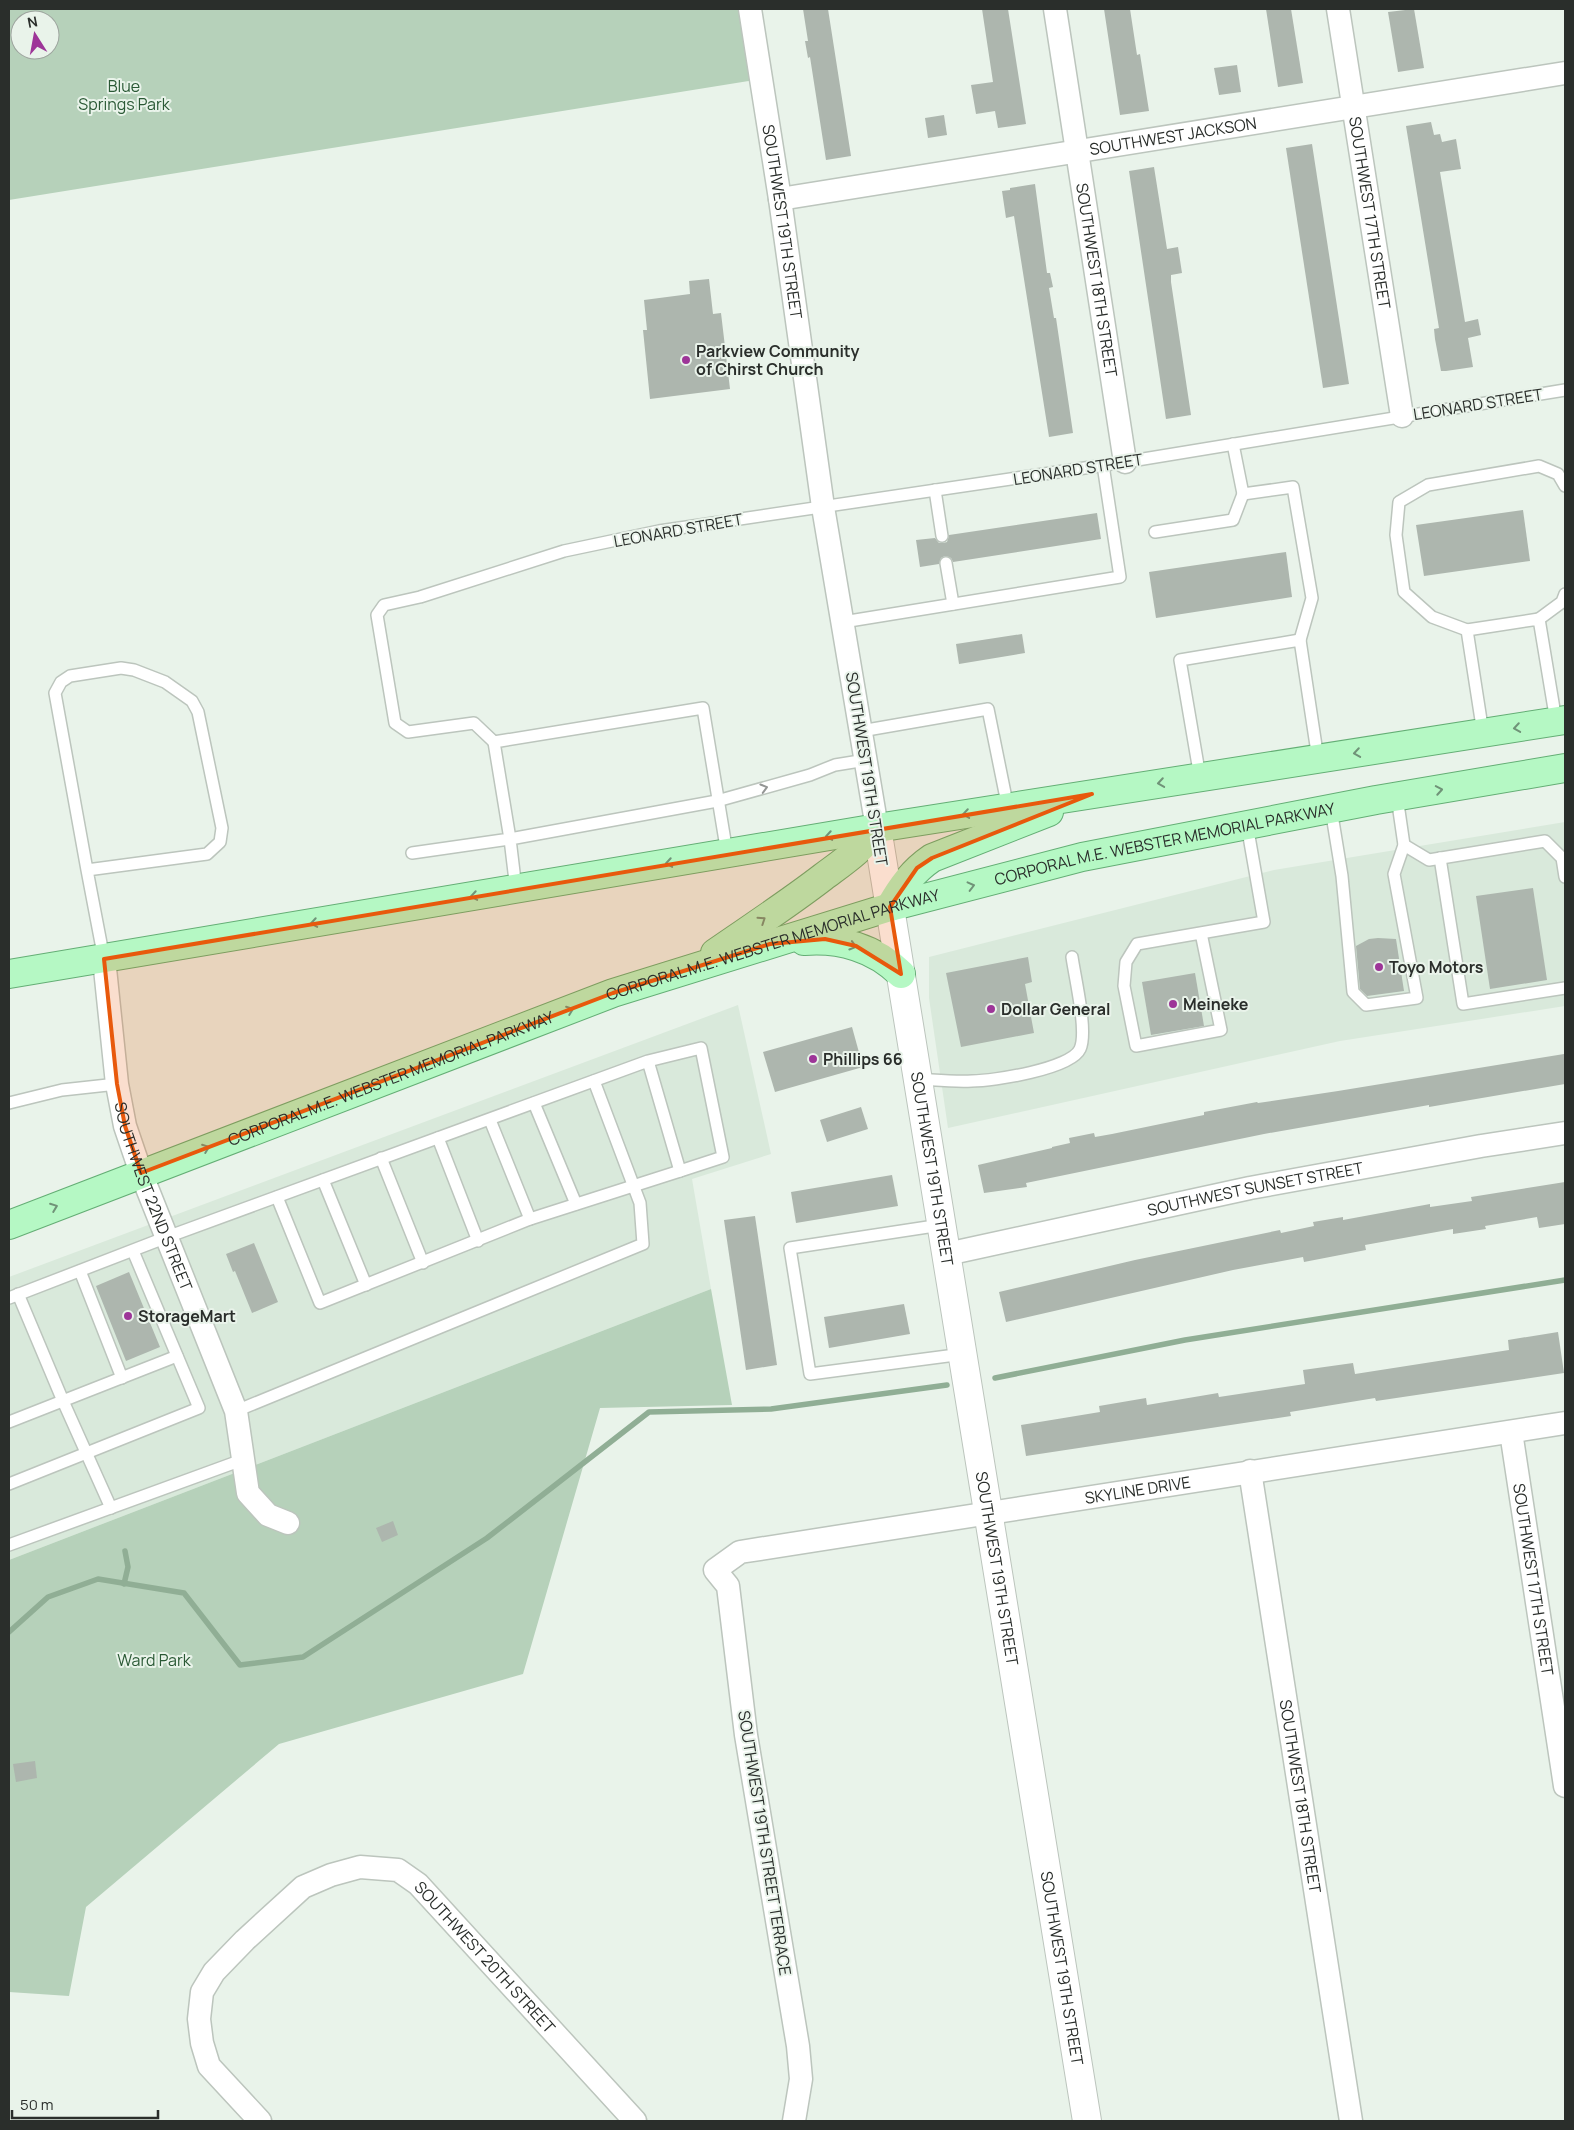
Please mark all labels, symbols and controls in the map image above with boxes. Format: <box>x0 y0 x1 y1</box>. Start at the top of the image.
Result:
north arrow <box>10 10 60 60</box>
text: N <box>26 11 39 32</box>
park label: Blue Springs Park <box>78 75 171 115</box>
street label: SOUTHWEST JACKSON <box>1088 112 1258 160</box>
street label: SOUTHWEST 17TH STREET <box>1344 115 1396 311</box>
street label: SOUTHWEST 19TH STREET <box>757 123 808 321</box>
street label: SOUTHWEST 18TH STREET <box>1071 181 1123 379</box>
place label: Parkview Community of Chirst Church <box>696 340 860 380</box>
marker: Parkview Community of Chirst Church <box>680 354 692 366</box>
street label: LEONARD STREET <box>1412 383 1545 425</box>
street label: LEONARD STREET <box>1012 448 1145 490</box>
street label: LEONARD STREET <box>612 508 745 552</box>
street label: SOUTHWEST 19TH STREET <box>841 670 893 868</box>
one-way arrow <box>1513 722 1521 732</box>
one-way arrow <box>1352 747 1360 758</box>
one-way arrow <box>1157 778 1166 788</box>
one-way arrow <box>760 783 768 793</box>
one-way arrow <box>1434 785 1443 795</box>
street label: CORPORAL M.E. WEBSTER MEMORIAL PARKWAY <box>992 797 1337 890</box>
one-way arrow <box>962 808 970 819</box>
one-way arrow <box>825 831 834 841</box>
one-way arrow <box>665 858 673 868</box>
one-way arrow <box>967 881 976 892</box>
street label: CORPORAL M.E. WEBSTER MEMORIAL PARKWAY <box>603 884 942 1006</box>
one-way arrow <box>470 891 479 901</box>
one-way arrow <box>756 917 766 926</box>
one-way arrow <box>310 918 318 928</box>
one-way arrow <box>848 940 857 950</box>
place label: Toyo Motors <box>1389 956 1484 978</box>
marker: Toyo Motors <box>1373 961 1385 973</box>
place label: Meineke <box>1183 993 1249 1015</box>
place label: Dollar General <box>1001 998 1110 1020</box>
marker: Meineke <box>1167 998 1179 1010</box>
marker: Dollar General <box>985 1003 997 1015</box>
street label: CORPORAL M.E. WEBSTER MEMORIAL PARKWAY <box>225 1006 557 1151</box>
one-way arrow <box>565 1006 574 1016</box>
place label: Phillips 66 <box>823 1048 903 1070</box>
marker: Phillips 66 <box>807 1053 819 1065</box>
street label: SOUTHWEST 19TH STREET <box>906 1070 959 1268</box>
street label: SOUTHWEST 22ND STREET <box>110 1100 198 1294</box>
one-way arrow <box>201 1144 209 1154</box>
street label: SOUTHWEST SUNSET STREET <box>1145 1157 1365 1221</box>
one-way arrow <box>49 1203 58 1213</box>
place label: StorageMart <box>138 1305 236 1327</box>
marker: StorageMart <box>122 1310 134 1322</box>
street label: SOUTHWEST 19TH STREET <box>971 1470 1024 1667</box>
street label: SKYLINE DRIVE <box>1083 1471 1192 1509</box>
street label: SOUTHWEST 17TH STREET <box>1508 1482 1559 1677</box>
park label: Ward Park <box>117 1649 192 1671</box>
street label: SOUTHWEST 18TH STREET <box>1275 1698 1326 1895</box>
street label: SOUTHWEST 19TH STREET TERRACE <box>733 1709 797 1977</box>
street label: SOUTHWEST 19TH STREET <box>1036 1869 1089 2067</box>
street label: SOUTHWEST 20TH STREET <box>410 1876 560 2038</box>
scale bar <box>12 2088 159 2120</box>
text: 50 m <box>20 2094 54 2115</box>

